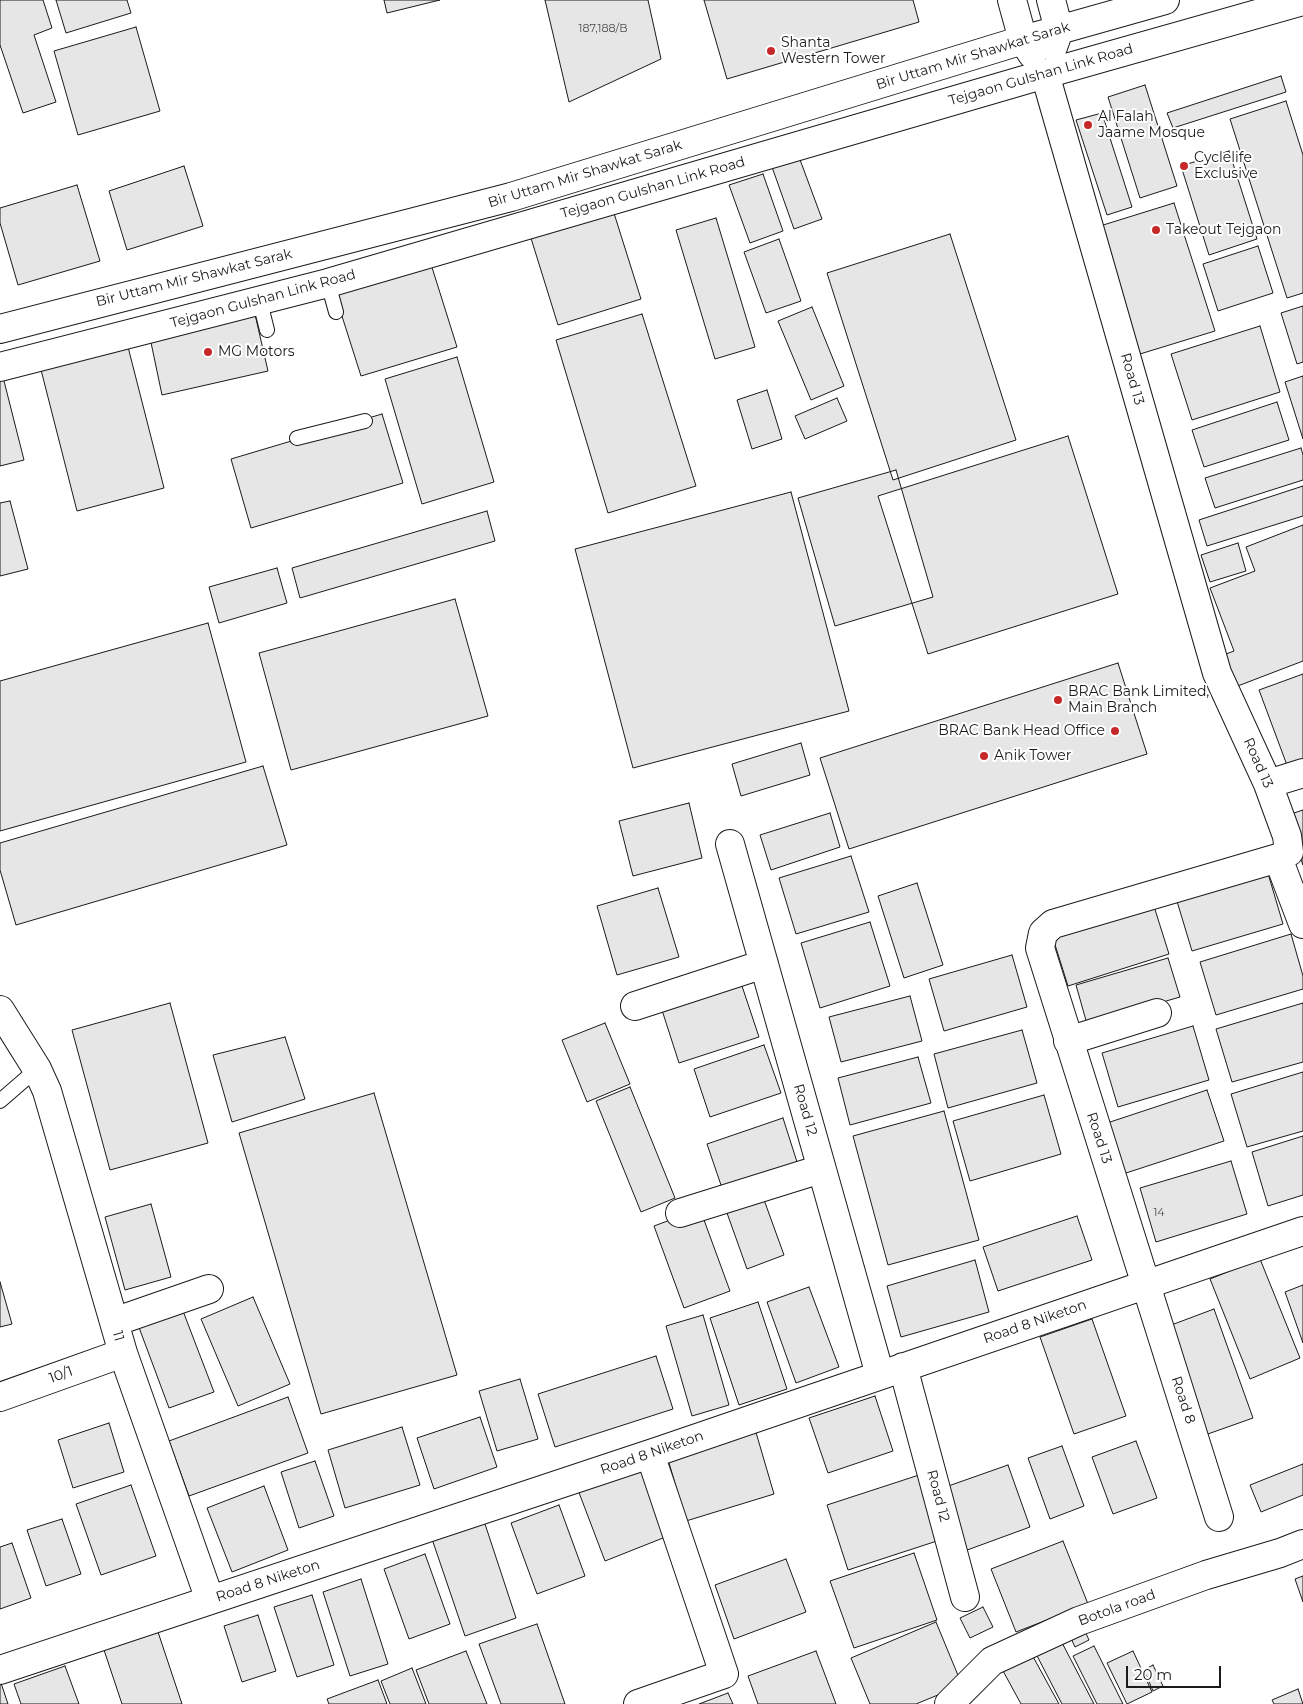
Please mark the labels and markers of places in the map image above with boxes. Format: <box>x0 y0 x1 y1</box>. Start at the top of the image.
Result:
place label: Shanta Western Tower <box>781 35 886 68</box>
marker: Shanta Western Tower <box>765 45 777 57</box>
place label: Al Falah Jaame Mosque <box>1098 109 1205 142</box>
marker: Al Falah Jaame Mosque <box>1082 119 1094 131</box>
place label: Cyclelife Exclusive <box>1194 150 1258 182</box>
marker: Cyclelife Exclusive <box>1178 160 1190 172</box>
place label: Takeout Tejgaon <box>1166 222 1282 238</box>
marker: Takeout Tejgaon <box>1150 224 1162 236</box>
place label: MG Motors <box>218 344 295 360</box>
marker: MG Motors <box>202 346 214 358</box>
place label: BRAC Bank Limited, Main Branch <box>1068 684 1209 716</box>
marker: BRAC Bank Limited, Main Branch <box>1052 694 1064 706</box>
place label: BRAC Bank Head Office <box>938 723 1105 739</box>
marker: BRAC Bank Head Office <box>1109 725 1121 737</box>
place label: Anik Tower <box>994 748 1071 764</box>
marker: Anik Tower <box>978 750 990 762</box>

